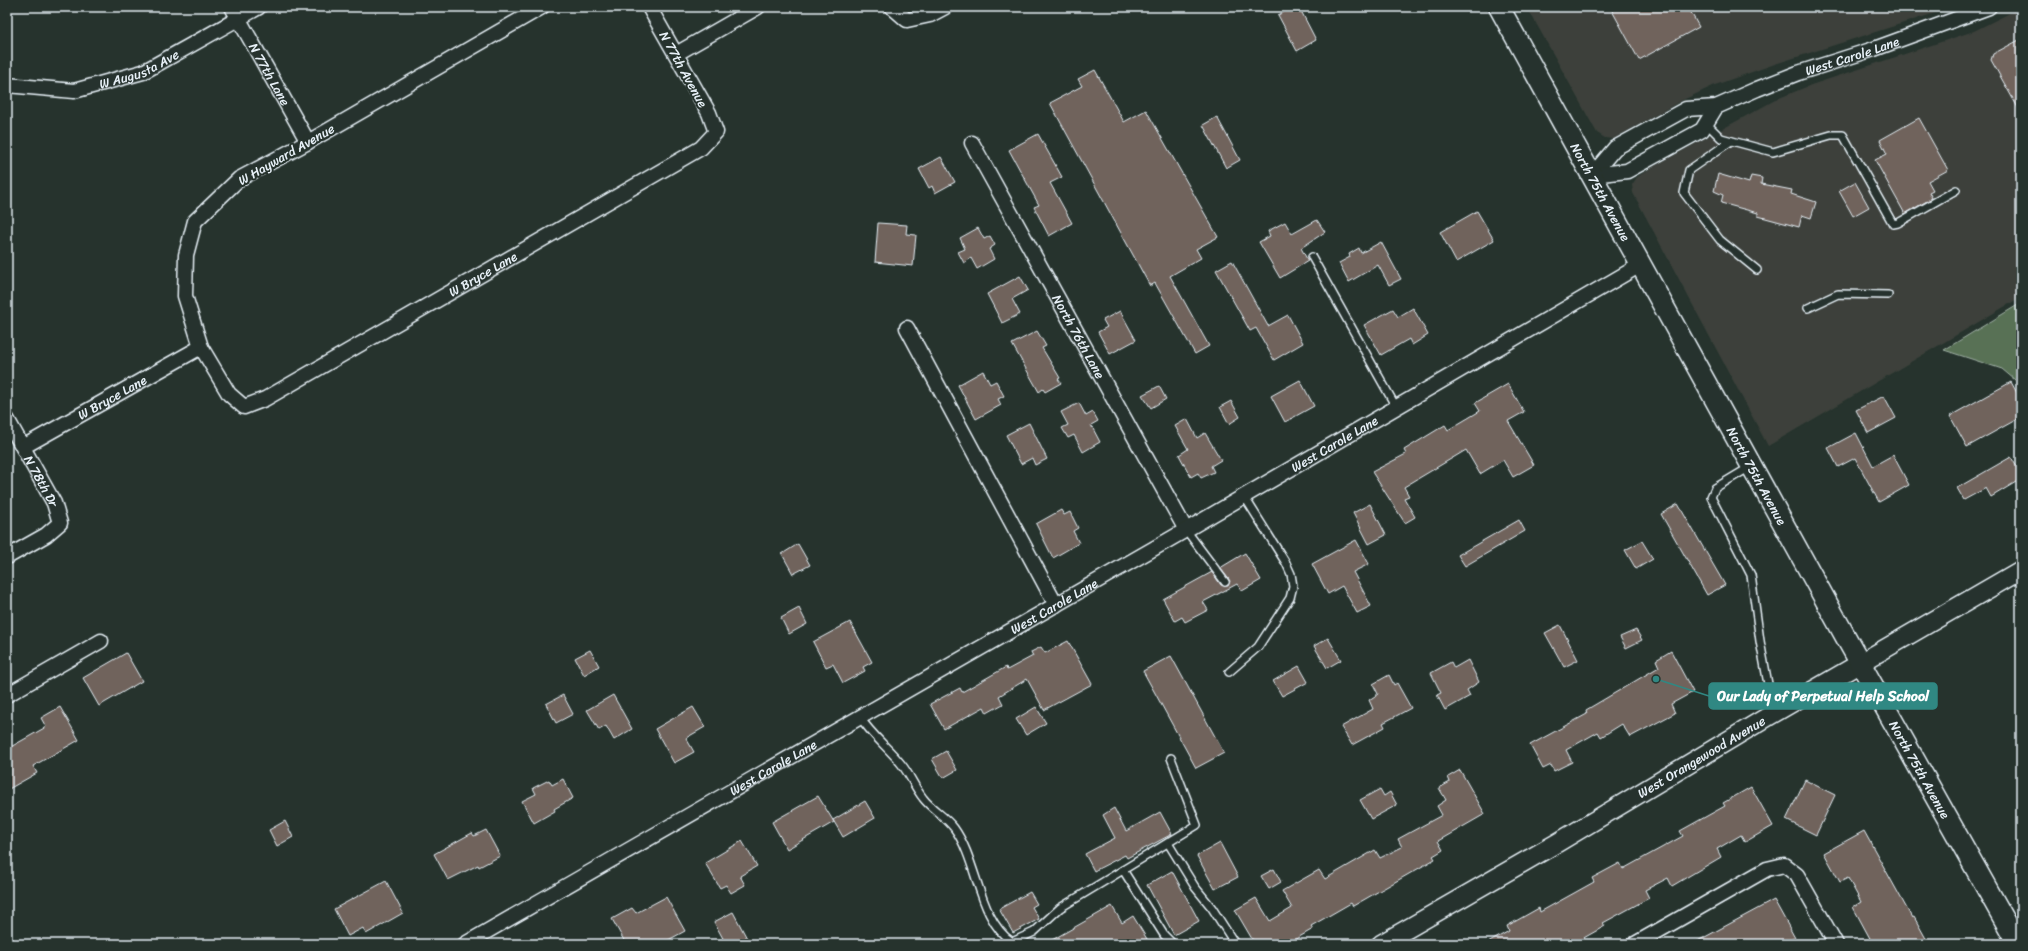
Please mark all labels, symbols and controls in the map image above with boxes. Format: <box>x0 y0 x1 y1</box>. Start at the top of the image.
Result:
street label: N 77th Avenue <box>653 27 714 112</box>
street label: West Carole Lane <box>1802 30 1902 82</box>
street label: N 77th Lane <box>242 38 297 111</box>
street label: W Augusta Ave <box>96 43 184 96</box>
street label: W Hayward Avenue <box>234 117 339 192</box>
street label: North 75th Avenue <box>1564 139 1637 246</box>
street label: W Bryce Lane <box>444 245 522 303</box>
street label: North 76th Lane <box>1046 290 1111 384</box>
street label: W Bryce Lane <box>73 369 151 426</box>
street label: West Carole Lane <box>1286 409 1383 479</box>
street label: North 75th Avenue <box>1720 422 1793 530</box>
street label: N 78th Dr <box>17 451 66 510</box>
street label: West Carole Lane <box>1006 572 1102 641</box>
callout: Our Lady of Perpetual Help School <box>1709 683 1937 709</box>
text: Our Lady of Perpetual Help School <box>1716 684 1930 709</box>
street label: West Orangewood Avenue <box>1633 710 1770 804</box>
street label: North 75th Avenue <box>1883 716 1956 823</box>
street label: West Carole Lane <box>725 733 821 802</box>

